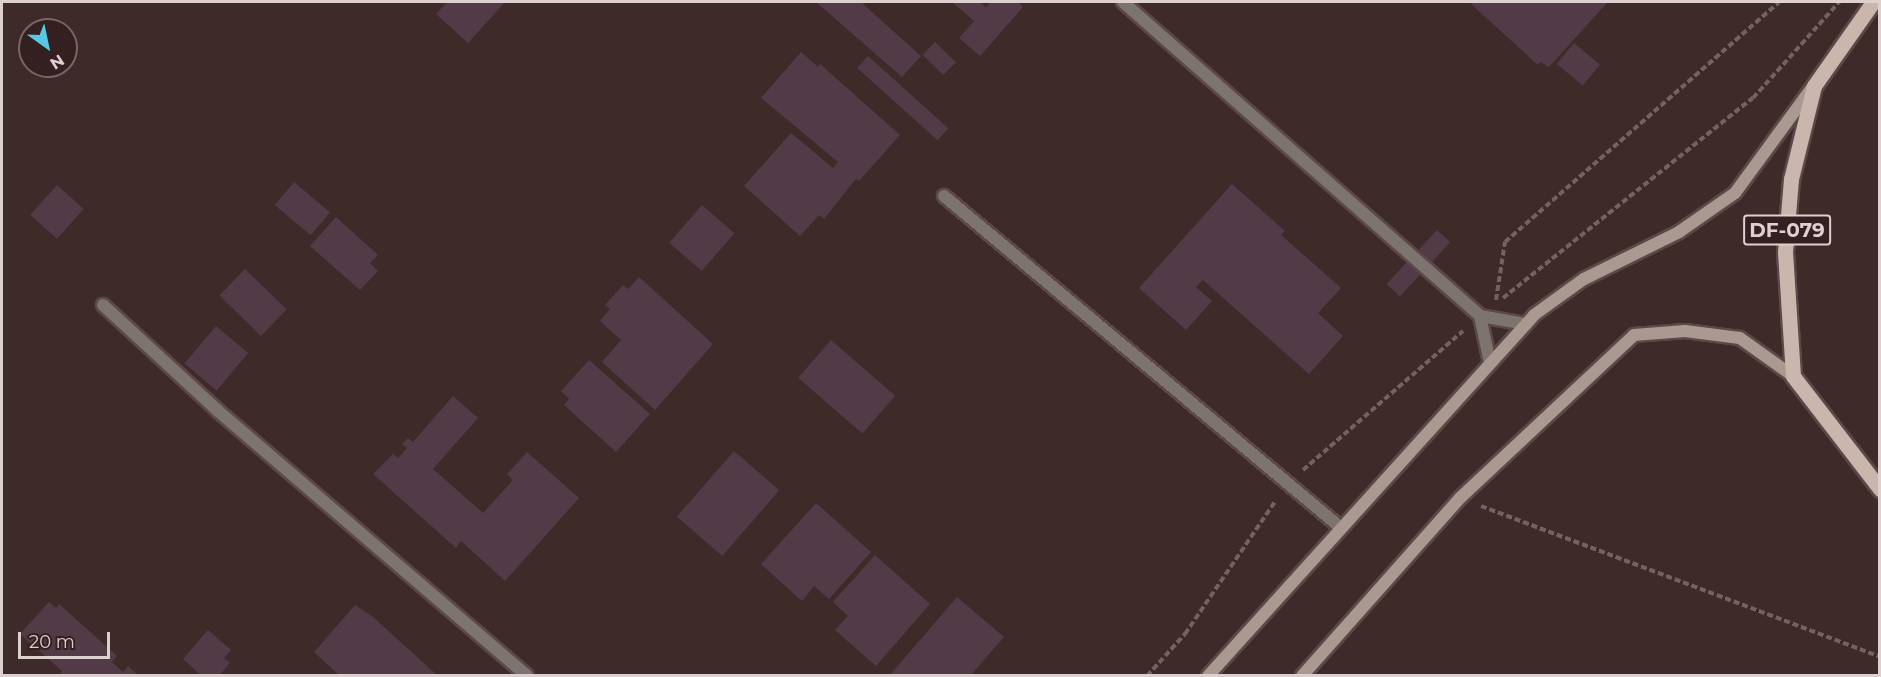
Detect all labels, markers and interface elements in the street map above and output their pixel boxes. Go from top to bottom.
north arrow [18,18,78,78]
text: N [46,50,68,73]
road number: DF-079 [1742,213,1832,247]
scale bar [21,620,112,658]
text: 20 m [29,631,75,653]

